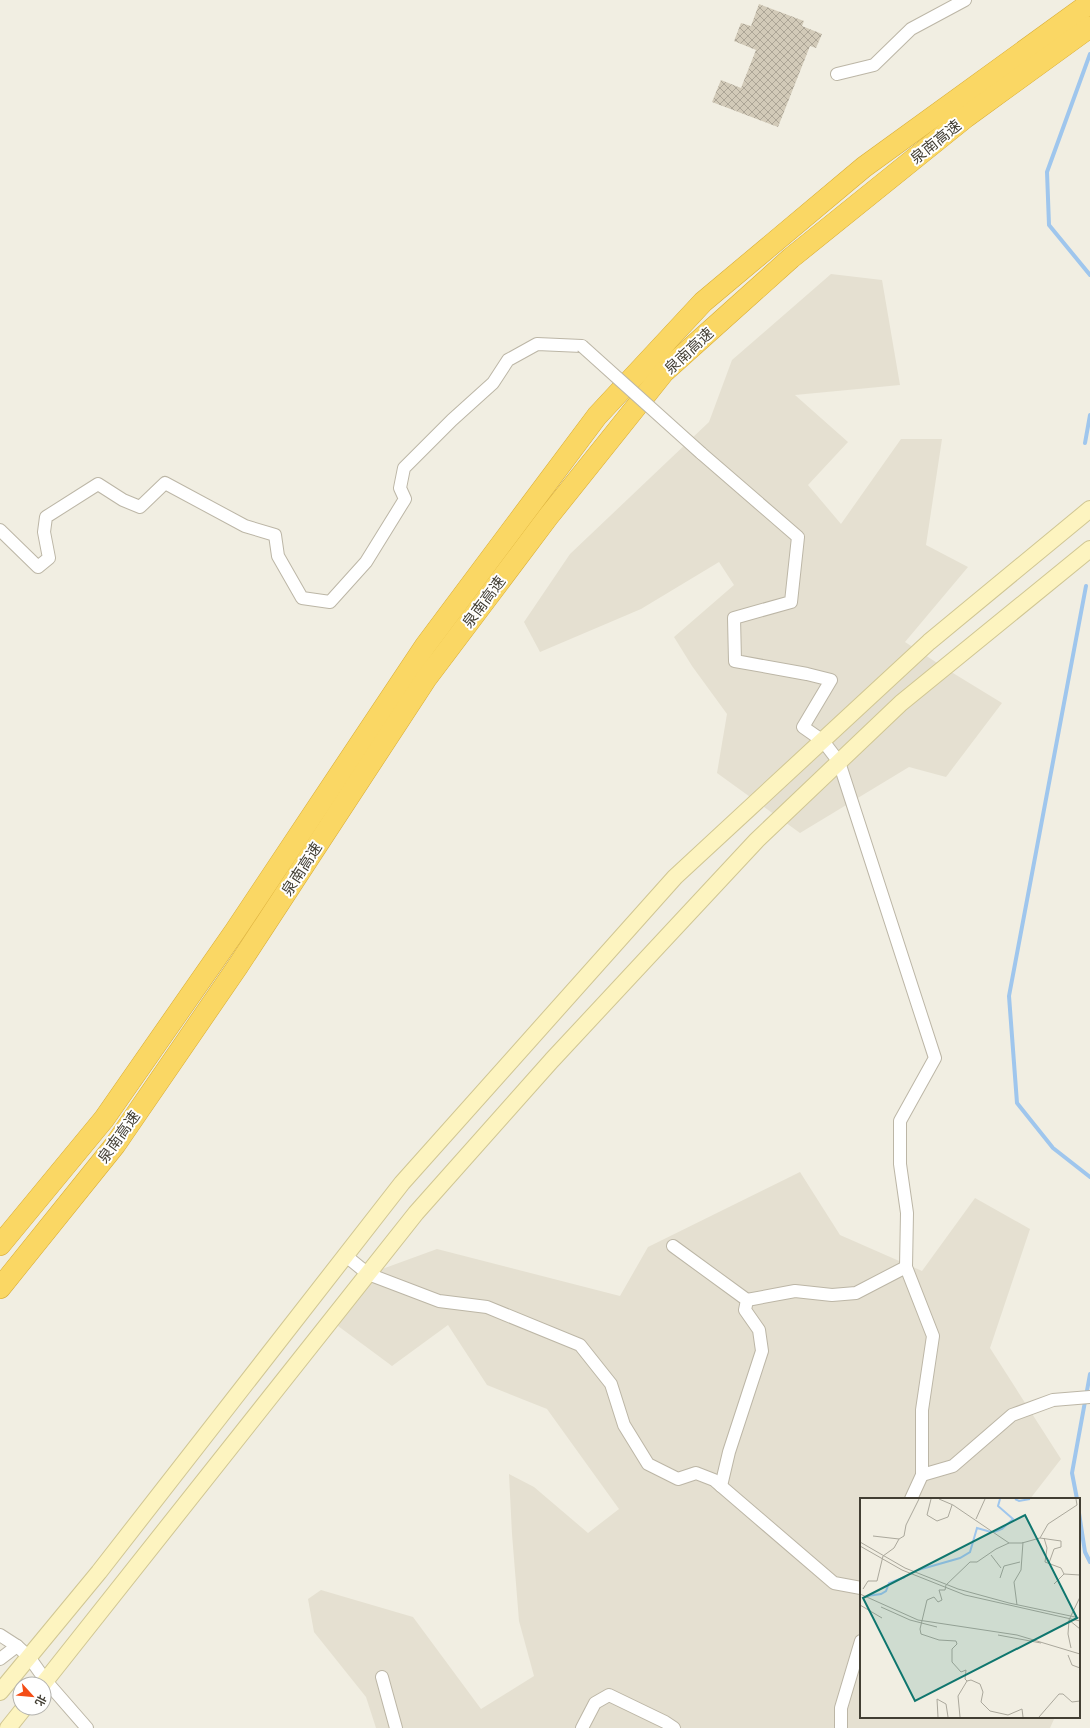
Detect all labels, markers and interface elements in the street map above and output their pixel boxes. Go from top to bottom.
street label: 泉南高速 [907,116,965,168]
street label: 泉南高速 [661,324,717,378]
street label: 泉南高速 [459,573,509,631]
street label: 泉南高速 [278,839,326,899]
street label: 泉南高速 [94,1107,144,1167]
inset map [860,1498,1080,1718]
north arrow [12,1676,52,1716]
text: 北 [32,1692,49,1708]

